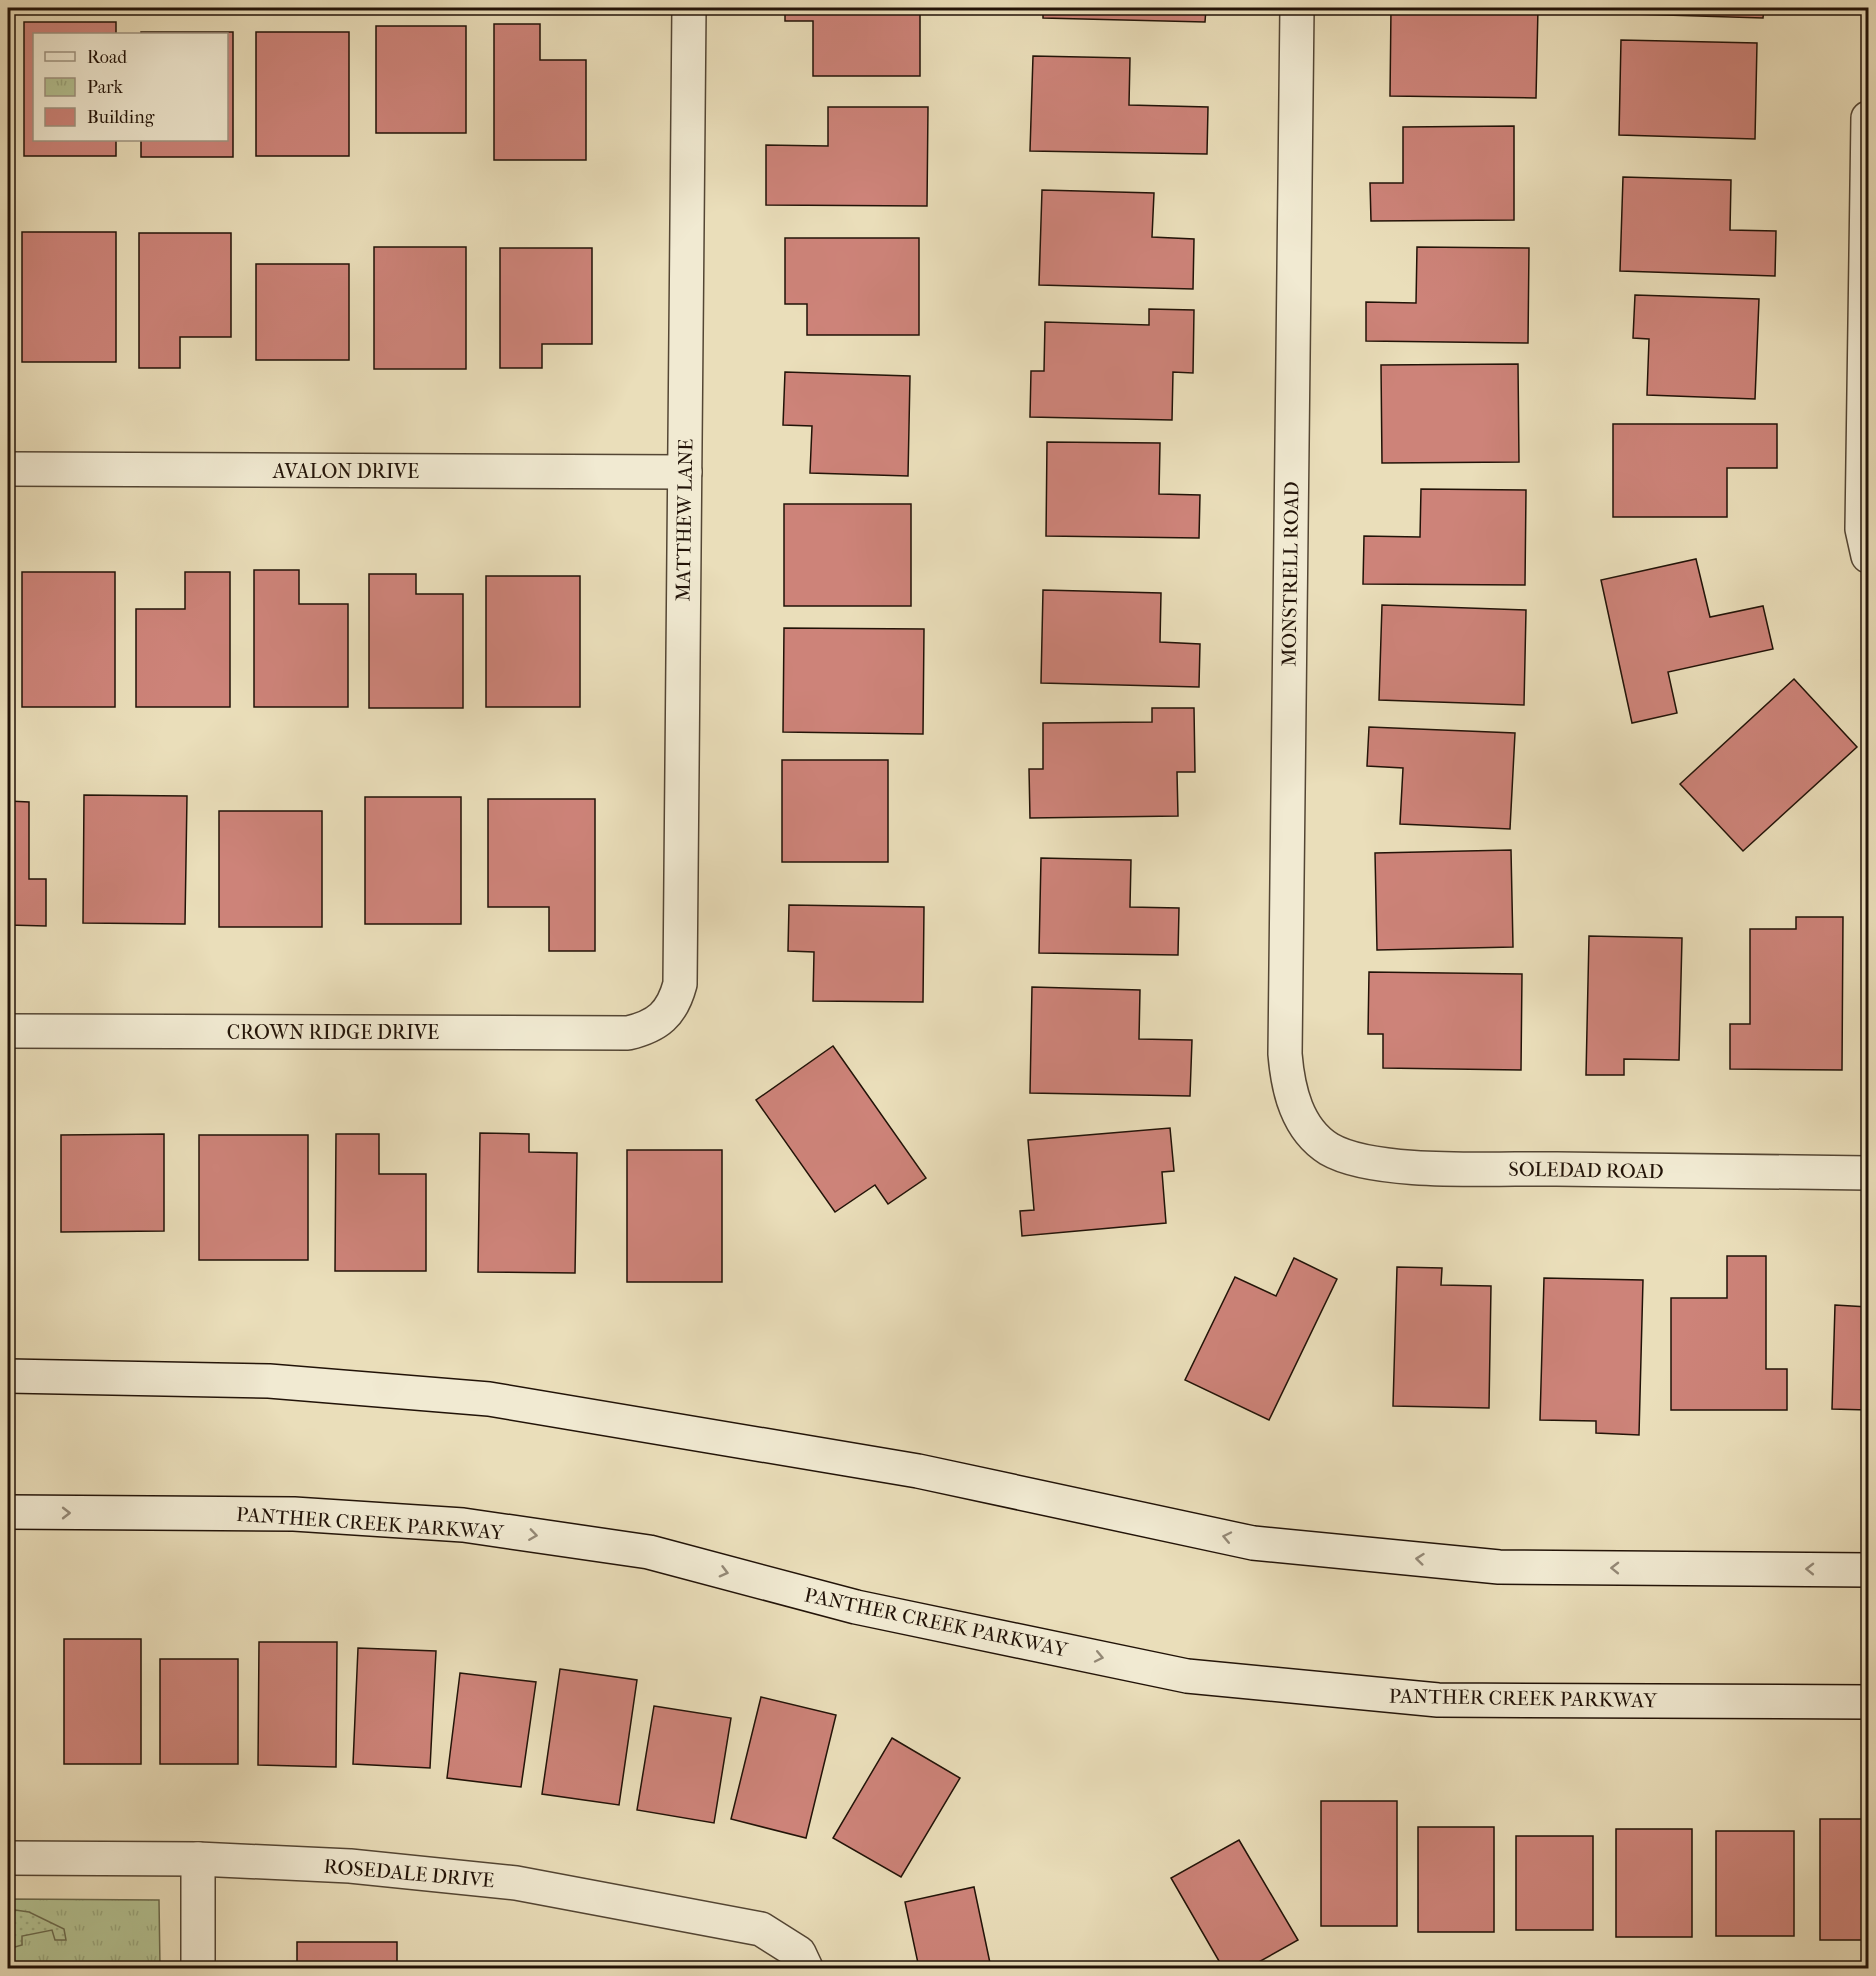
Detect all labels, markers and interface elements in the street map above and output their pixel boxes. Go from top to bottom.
legend [33,33,228,141]
text: Road [87,47,127,68]
text: Park [87,77,124,98]
text: Building [87,107,155,128]
street label: MATTHEW LANE [672,438,697,602]
street label: AVALON DRIVE [272,460,419,483]
street label: MONSTRELL ROAD [1277,481,1304,667]
street label: CROWN RIDGE DRIVE [227,1021,439,1044]
street label: SOLEDAD ROAD [1508,1158,1664,1183]
street label: PANTHER CREEK PARKWAY [235,1503,506,1544]
one-way arrow [61,1507,70,1519]
one-way arrow [528,1529,537,1541]
one-way arrow [1222,1531,1232,1544]
one-way arrow [1416,1553,1425,1566]
one-way arrow [1611,1562,1620,1574]
one-way arrow [1806,1563,1815,1576]
one-way arrow [719,1565,729,1578]
street label: PANTHER CREEK PARKWAY [802,1583,1071,1662]
one-way arrow [1093,1650,1103,1663]
street label: PANTHER CREEK PARKWAY [1389,1685,1659,1712]
street label: ROSEDALE DRIVE [323,1855,495,1892]

